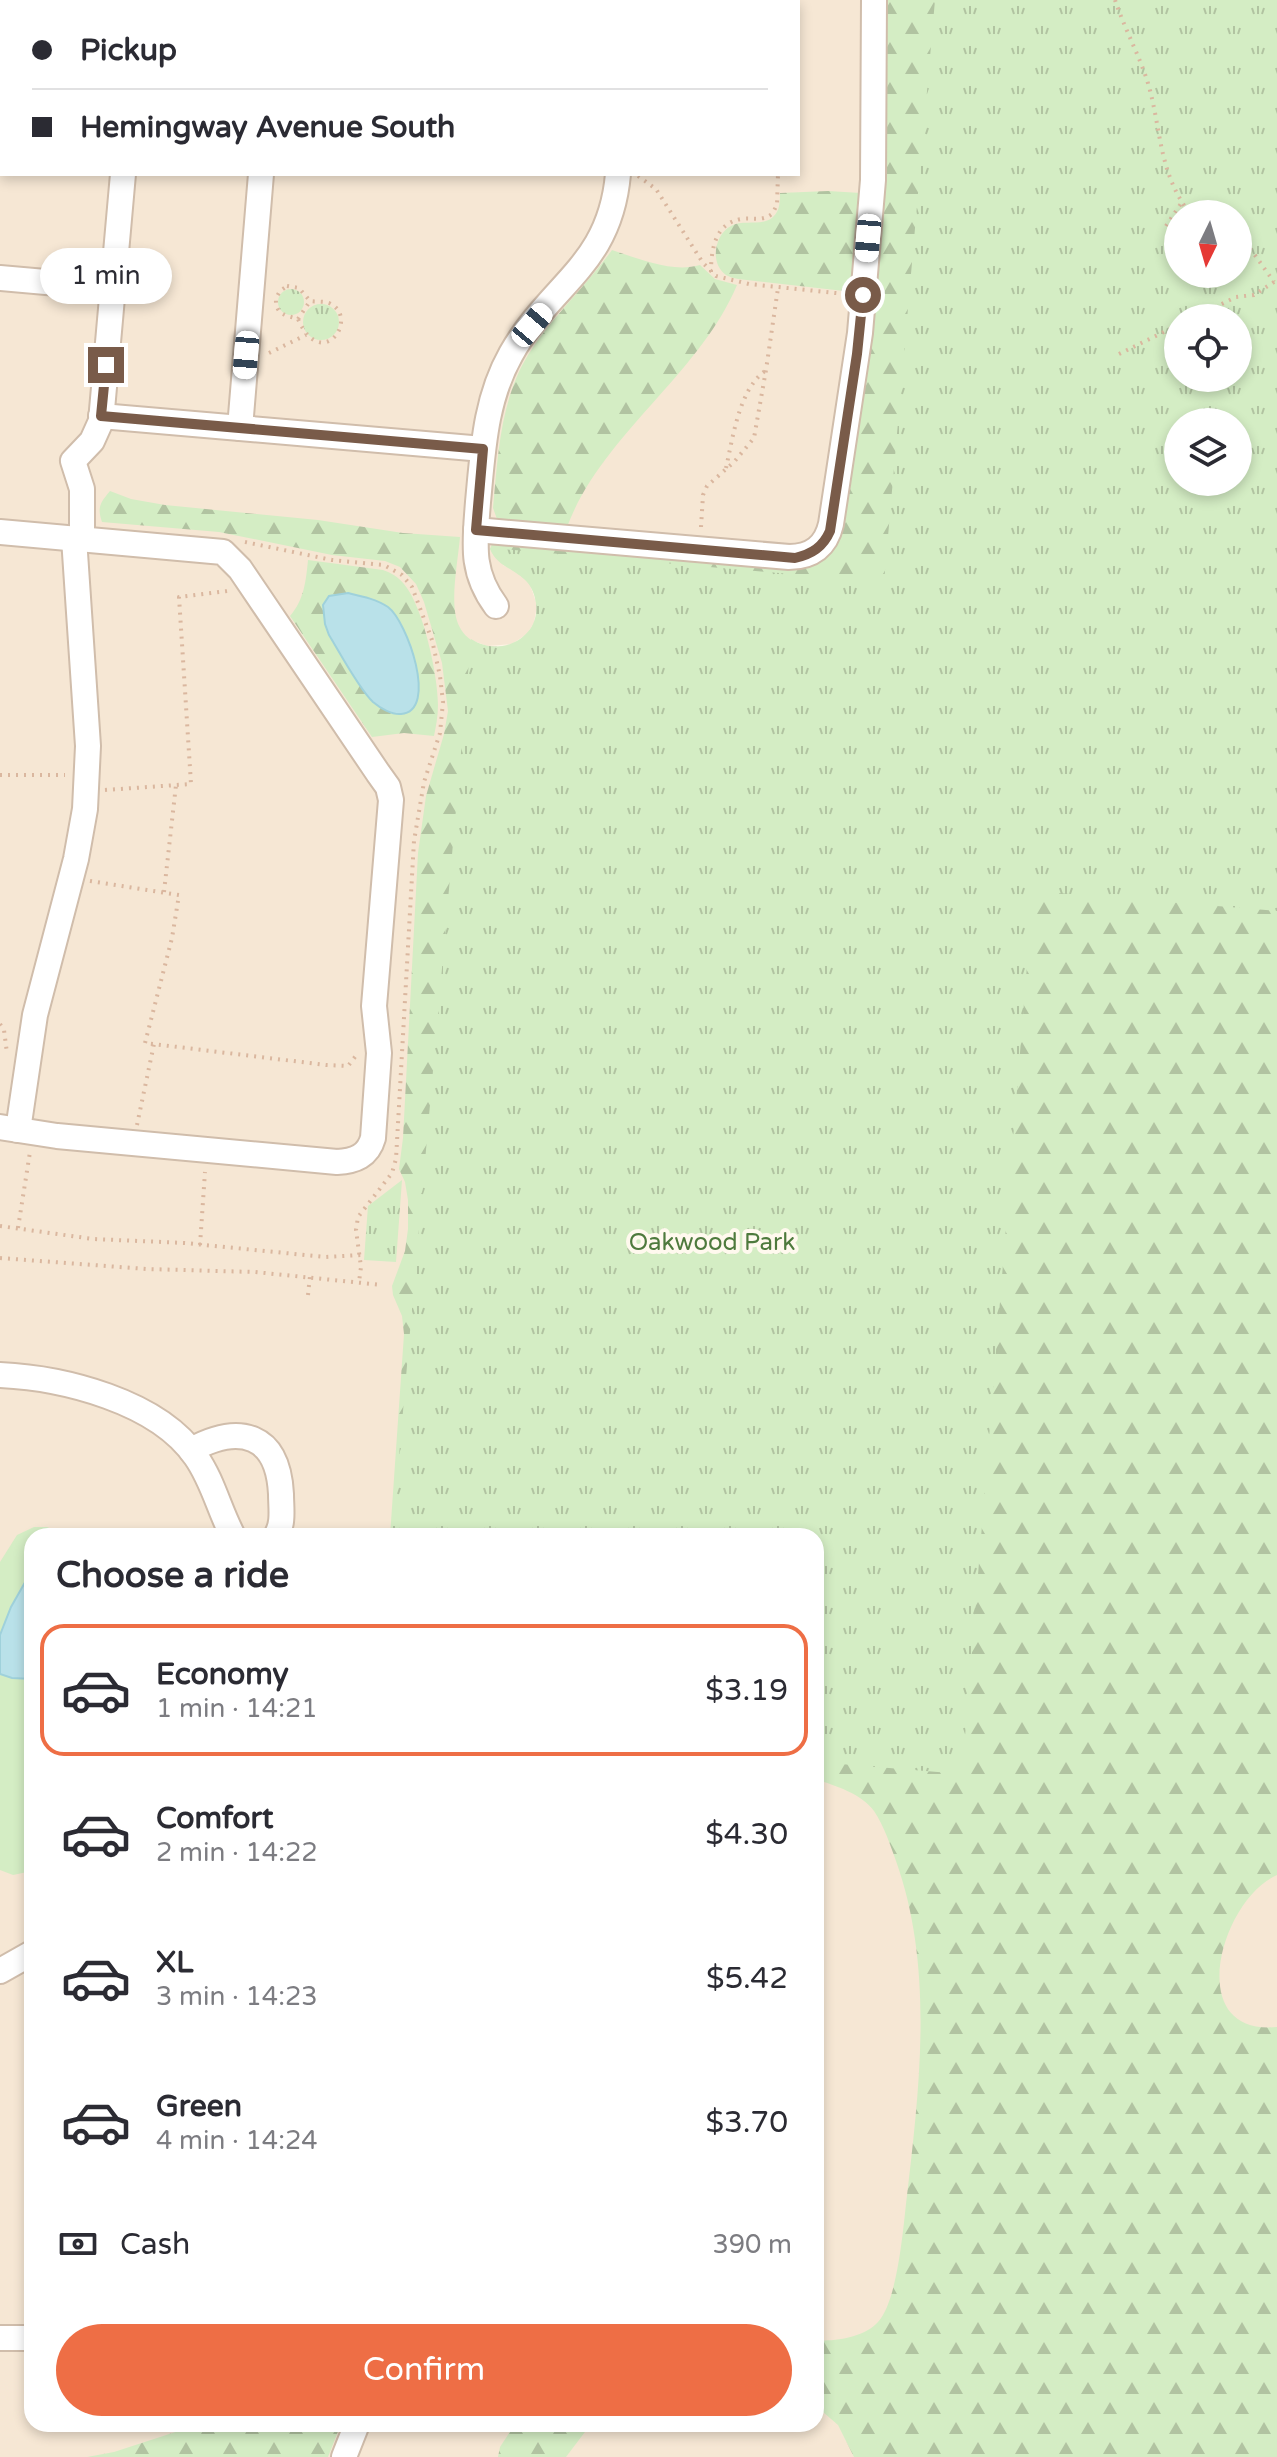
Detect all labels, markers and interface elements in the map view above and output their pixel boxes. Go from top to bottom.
text: Pickup [80,32,177,69]
text: Hemingway Avenue South [80,109,455,146]
north arrow [1164,200,1252,288]
map controls [1164,200,1252,496]
car [854,213,882,263]
callout: 1 min [40,249,172,305]
text: 1 min [71,260,141,291]
route start [845,277,881,313]
car [507,299,557,351]
button: locate [1164,304,1252,392]
car [232,330,260,380]
route end [88,347,124,383]
button: layers [1164,408,1252,496]
park label: Oakwood Park [629,1228,795,1257]
text: Choose a ride [56,1554,289,1597]
icon: car [60,1654,132,1726]
text: Economy [156,1656,289,1693]
text: $3.19 [705,1672,788,1709]
text: 1 min · 14:21 [156,1693,318,1724]
icon: car [60,1798,132,1870]
text: Comfort [156,1800,274,1837]
text: $4.30 [705,1816,788,1853]
text: 2 min · 14:22 [156,1837,318,1868]
icon: car [60,1942,132,2014]
text: XL [156,1944,193,1981]
text: $5.42 [706,1960,788,1997]
text: 3 min · 14:23 [156,1981,318,2012]
icon: car [60,2086,132,2158]
text: Green [156,2088,242,2125]
text: $3.70 [706,2104,788,2141]
text: 4 min · 14:24 [156,2125,318,2156]
icon: cash [56,2222,100,2266]
text: Cash [120,2226,190,2263]
text: 390 m [712,2229,792,2260]
button: Confirm [56,2324,792,2416]

